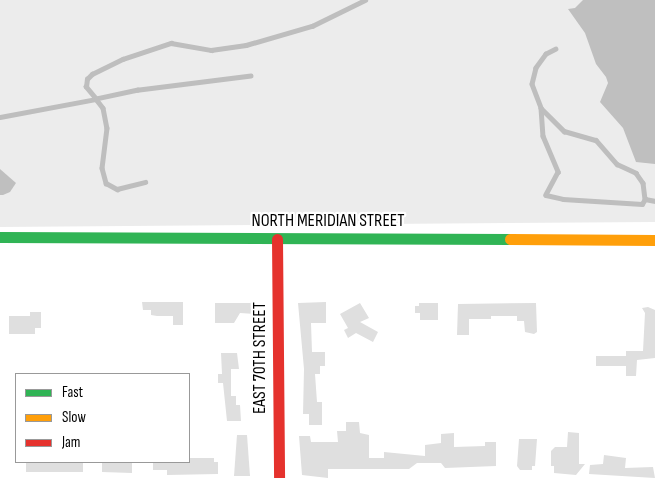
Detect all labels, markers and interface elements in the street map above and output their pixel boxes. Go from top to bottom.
street label: NORTH MERIDIAN STREET [251,210,405,232]
street label: EAST 70TH STREET [249,302,271,414]
legend [15,373,190,463]
text: Fast [62,383,83,402]
text: Slow [62,408,86,427]
text: Jam [62,433,80,452]

